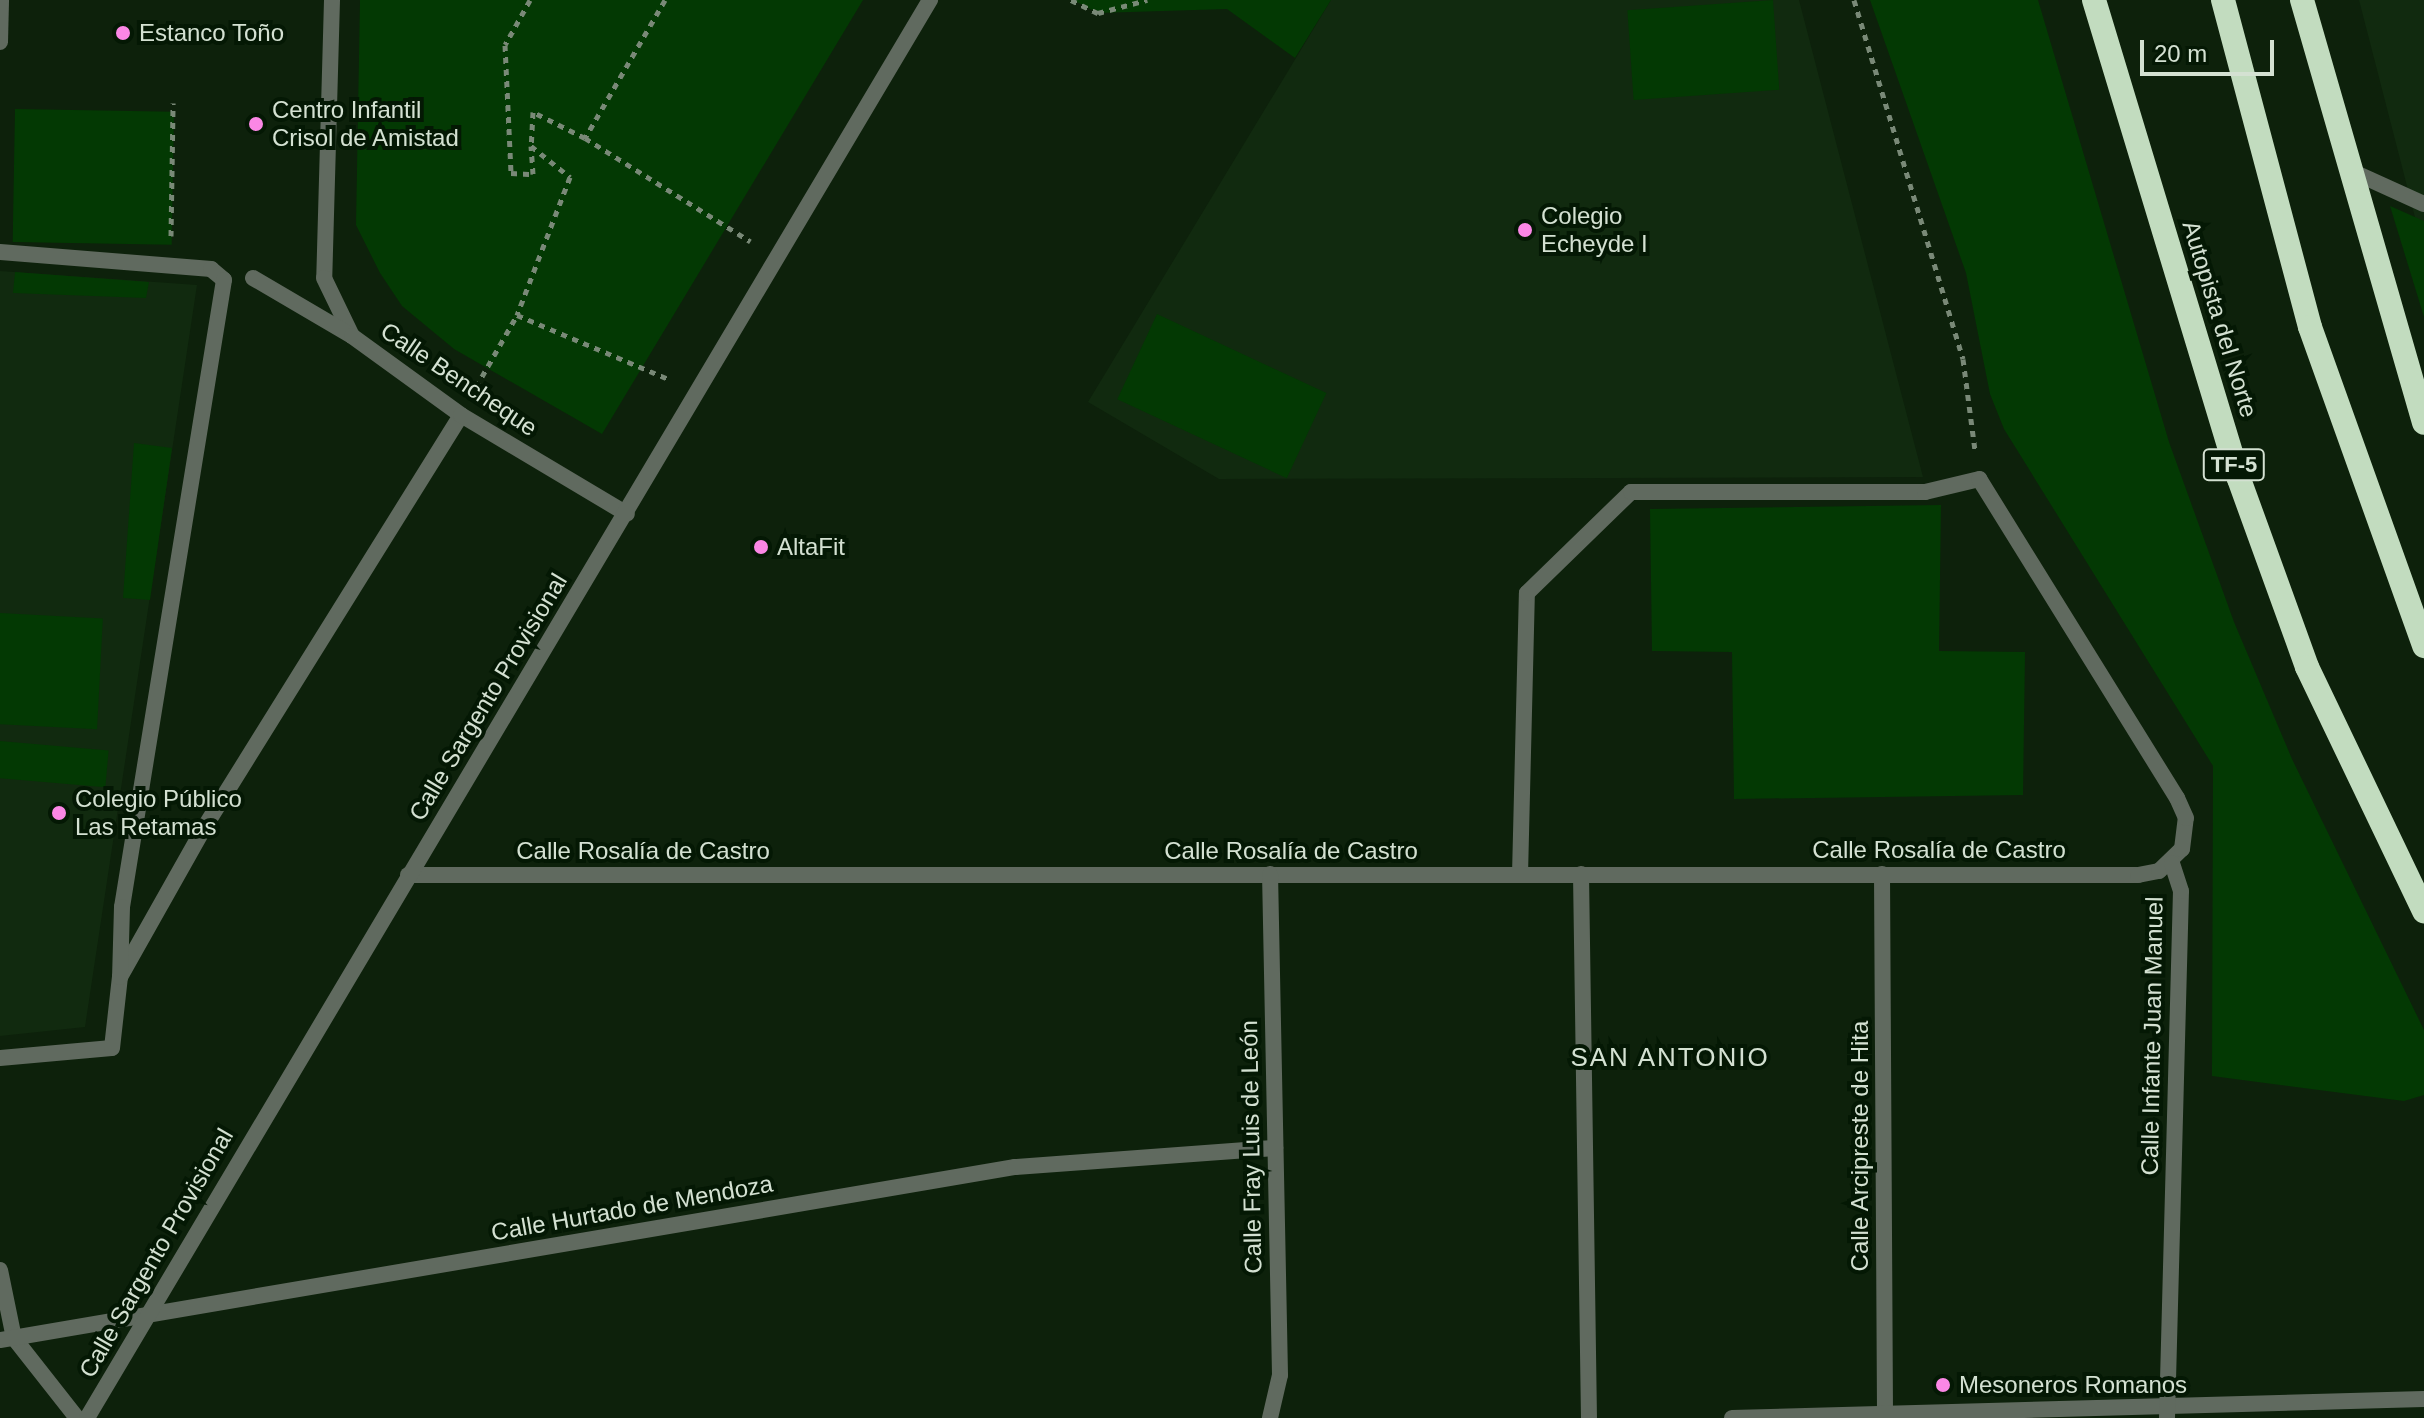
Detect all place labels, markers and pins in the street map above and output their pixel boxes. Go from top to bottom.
place label: Estanco Toño [139,19,284,47]
marker: Estanco Toño [114,24,132,42]
place label: Centro Infantil Crisol de Amistad [272,96,460,152]
marker: Centro Infantil Crisol de Amistad [247,115,265,133]
place label: Colegio Echeyde I [1541,202,1648,258]
marker: Colegio Echeyde I [1516,221,1534,239]
place label: AltaFit [777,533,845,561]
marker: AltaFit [752,538,770,556]
place label: Colegio Público Las Retamas [75,785,242,841]
marker: Colegio Público Las Retamas [50,804,68,822]
place label: Mesoneros Romanos [1959,1371,2187,1399]
marker: Mesoneros Romanos [1934,1376,1952,1394]

